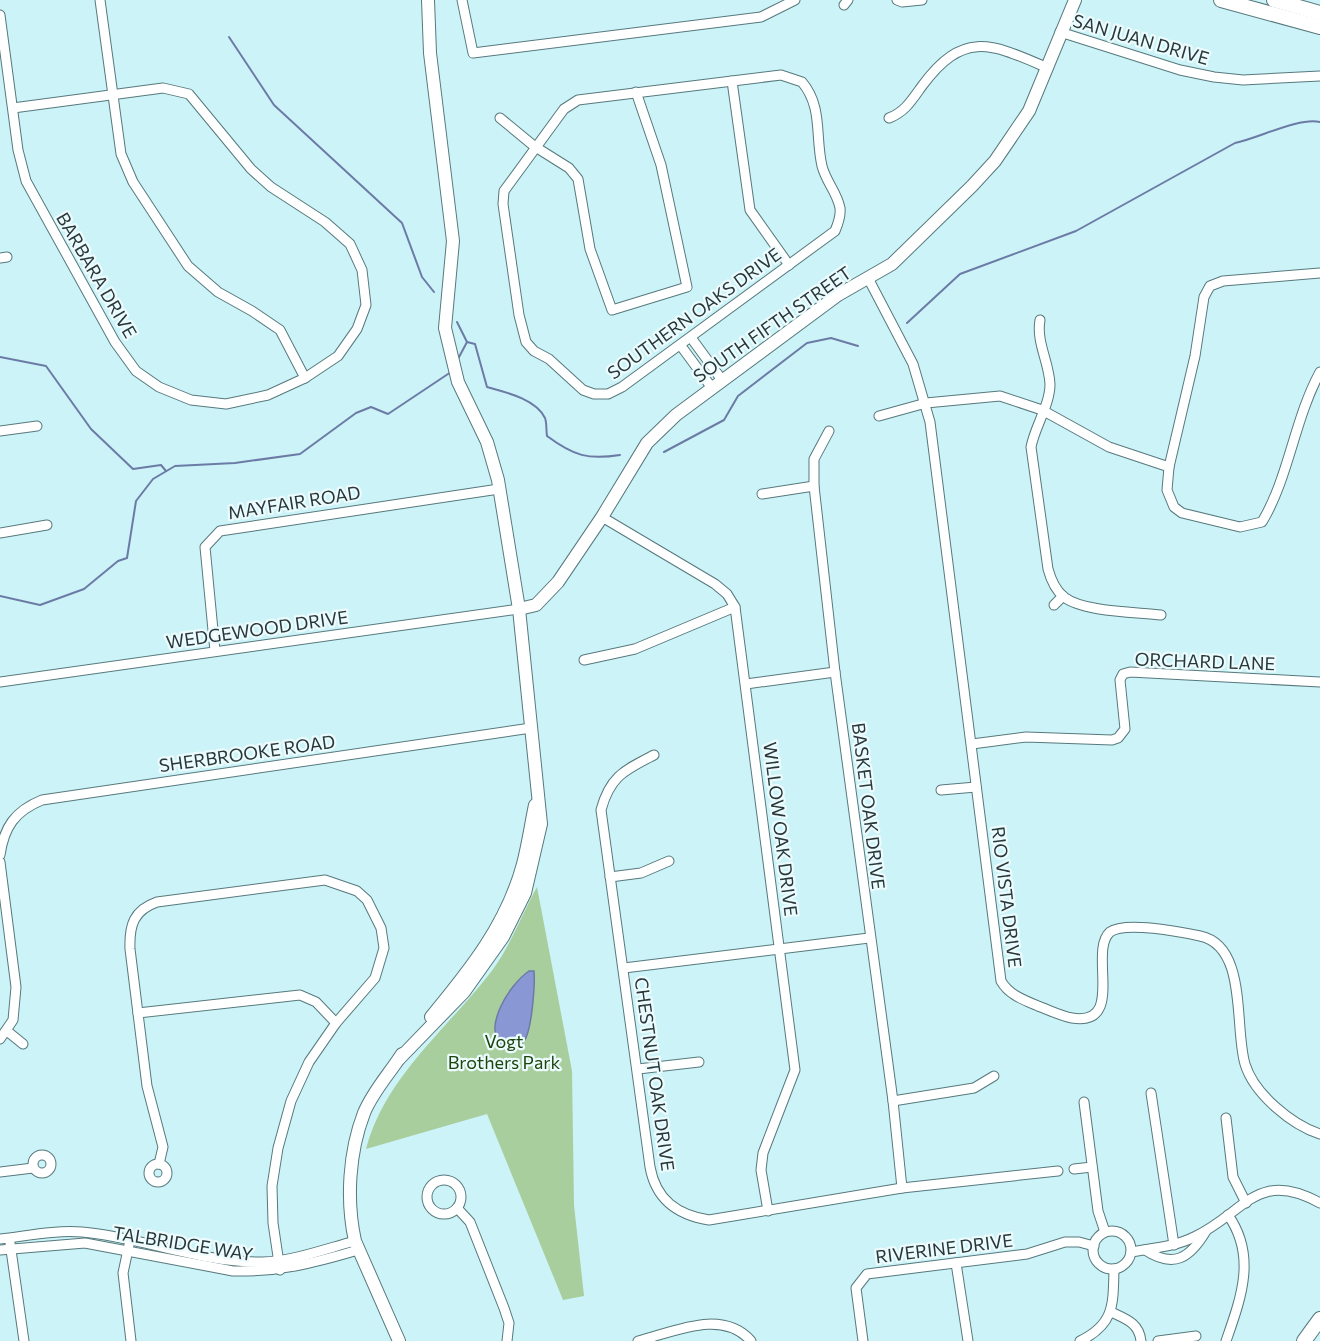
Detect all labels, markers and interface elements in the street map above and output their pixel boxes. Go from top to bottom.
street label: SAN JUAN DRIVE [1070,9,1212,69]
street label: BARBARA DRIVE [52,208,142,342]
street label: SOUTHERN OAKS DRIVE [603,243,785,383]
street label: SOUTH FIFTH STREET [689,261,855,387]
street label: MAYFAIR ROAD [226,481,362,523]
street label: WEDGEWOOD DRIVE [165,605,349,653]
street label: ORCHARD LANE [1134,648,1276,674]
street label: BASKET OAK DRIVE [848,721,890,891]
street label: SHERBROOKE ROAD [158,730,336,776]
street label: WILLOW OAK DRIVE [759,741,803,917]
street label: RIO VISTA DRIVE [987,825,1027,969]
street label: CHESTNUT OAK DRIVE [630,976,680,1172]
park label: Vogt Brothers Park [448,1030,560,1073]
street label: TALBRIDGE WAY [111,1221,255,1265]
street label: RIVERINE DRIVE [874,1229,1014,1267]

